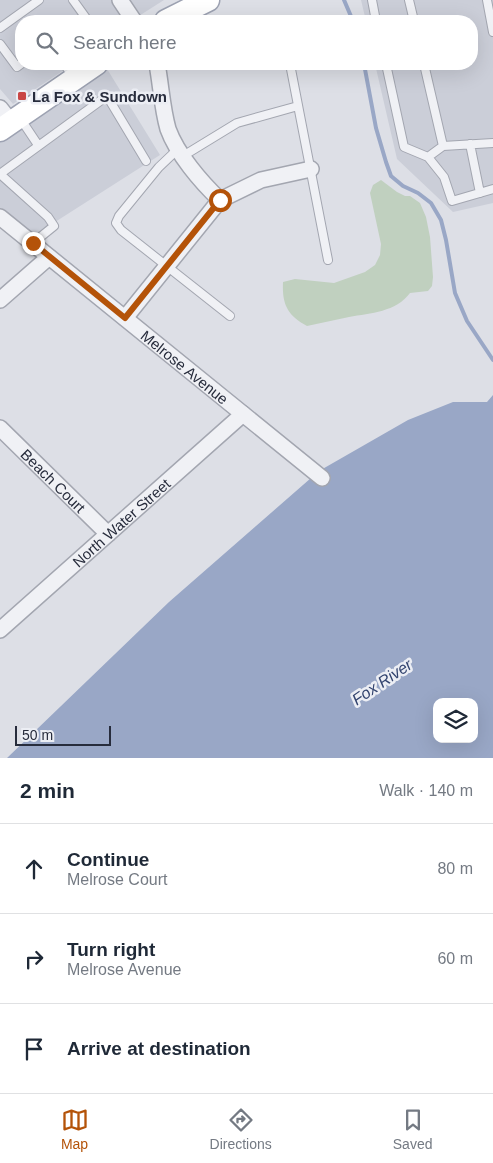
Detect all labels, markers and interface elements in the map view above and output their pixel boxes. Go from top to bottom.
search box [15,15,478,70]
icon: search [33,29,61,57]
text: Search here [73,32,177,53]
place label: La Fox & Sundown [32,88,167,105]
marker: La Fox & Sundown [16,90,28,102]
route start [209,189,232,212]
route end [22,232,45,255]
street label: Melrose Avenue [138,326,232,407]
street label: Beach Court [18,445,90,516]
street label: North Water Street [69,474,174,570]
water label: Fox River [349,655,416,708]
map controls [433,698,478,743]
button: layers [433,698,478,743]
scale bar [15,723,111,746]
text: 50 m [22,727,53,743]
text: 2 min [20,779,75,802]
text: Walk · 140 m [379,782,473,799]
text: Continue [67,849,149,870]
icon: ahead [20,855,48,883]
text: 80 m [437,860,473,877]
text: Melrose Court [67,871,167,888]
text: Turn right [67,939,155,960]
icon: right [20,945,48,973]
text: 60 m [437,950,473,967]
text: Melrose Avenue [67,961,181,978]
icon: arrive [20,1035,48,1063]
text: Arrive at destination [67,1038,251,1059]
tab: Map [61,1106,89,1152]
tab: Directions [210,1106,272,1152]
tab: Saved [393,1106,432,1152]

